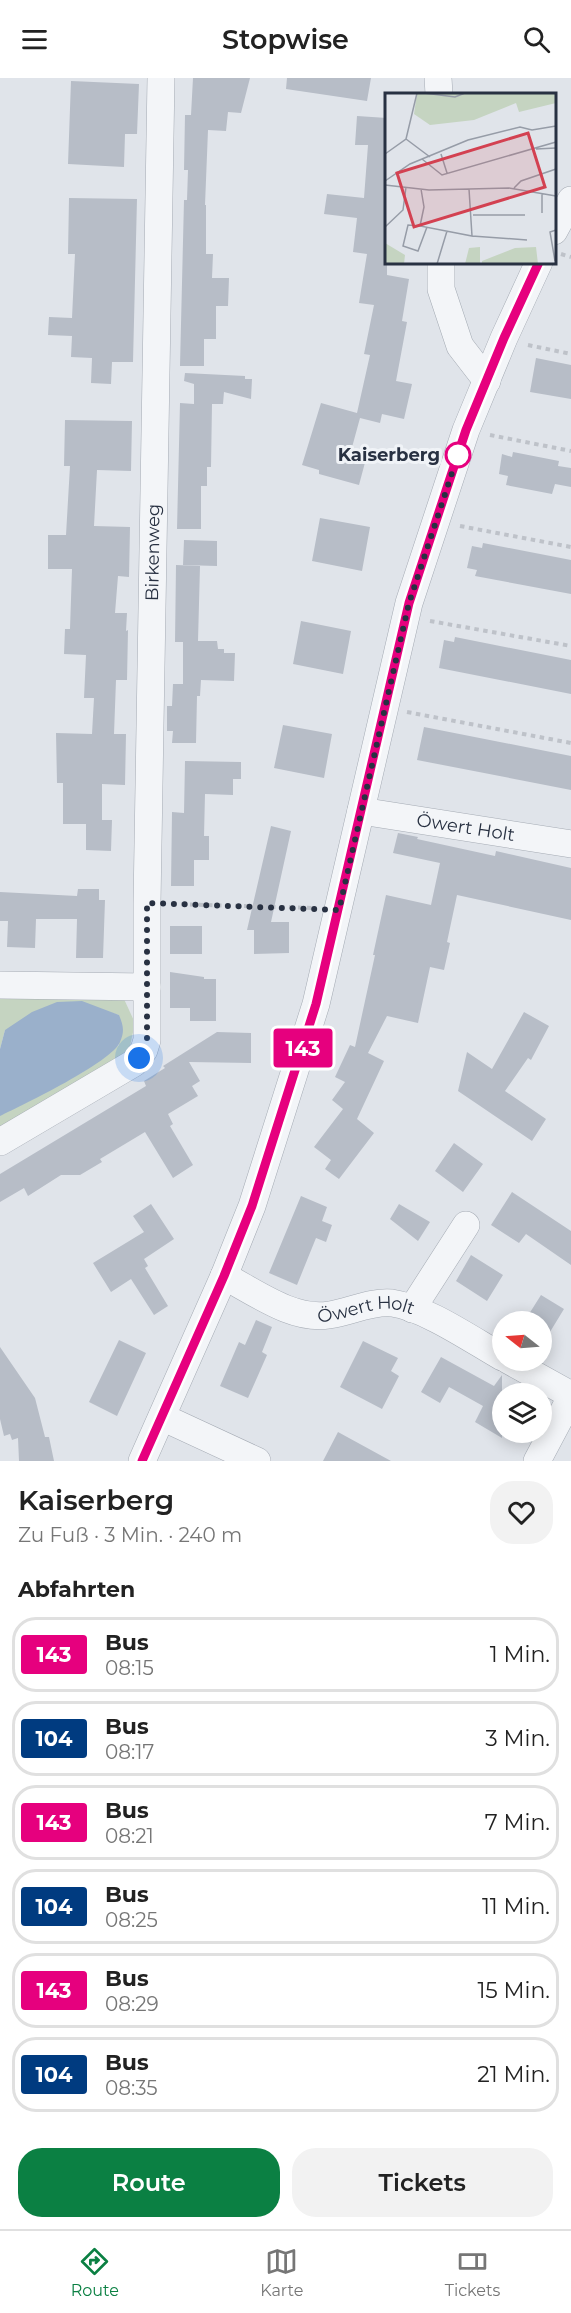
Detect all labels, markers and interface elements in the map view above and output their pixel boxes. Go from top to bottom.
icon: menu [18,23,51,56]
text: Stopwise [222,23,349,56]
icon: search [520,23,553,56]
inset map [385,93,556,264]
marker: Kaiserberg [445,442,471,468]
place label: Kaiserberg [338,444,440,466]
street label: Birkenweg [141,503,165,601]
street label: Öwert Holt [415,809,516,846]
line badge: 143 [268,1028,338,1068]
text: 143 [286,1036,321,1061]
your location [124,1043,154,1073]
street label: Öwert Holt [316,1292,418,1327]
north arrow [492,1311,552,1371]
map controls [492,1311,552,1443]
button: layers [492,1383,552,1443]
button: heart [490,1481,553,1544]
text: Kaiserberg [18,1483,174,1517]
text: Zu Fuß · 3 Min. · 240 m [18,1523,242,1547]
text: Abfahrten [18,1576,135,1603]
text: Bus [105,1629,149,1656]
text: 1 Min. [490,1641,550,1668]
text: 143 [37,1642,72,1667]
text: 08:15 [105,1656,154,1680]
text: Bus [105,1713,149,1740]
text: 3 Min. [485,1725,550,1752]
text: 104 [36,1726,72,1751]
text: 08:17 [105,1740,154,1764]
text: Bus [105,1797,149,1824]
text: 7 Min. [485,1809,550,1836]
text: 143 [37,1810,72,1835]
text: 08:21 [105,1824,154,1848]
text: Bus [105,1881,149,1908]
text: 11 Min. [482,1893,550,1920]
text: 104 [36,1894,72,1919]
text: 08:25 [105,1908,158,1932]
text: Bus [105,1965,149,1992]
text: 15 Min. [477,1977,550,2004]
text: 143 [37,1978,72,2003]
text: 08:29 [105,1992,159,2016]
text: Bus [105,2049,149,2076]
text: 21 Min. [477,2061,550,2088]
text: 104 [36,2062,72,2087]
text: 08:35 [105,2076,158,2100]
button: Route [18,2148,280,2217]
button: Tickets [292,2148,553,2217]
tab: Route [71,2245,119,2300]
tab: Karte [260,2245,303,2300]
tab: Tickets [445,2245,500,2300]

